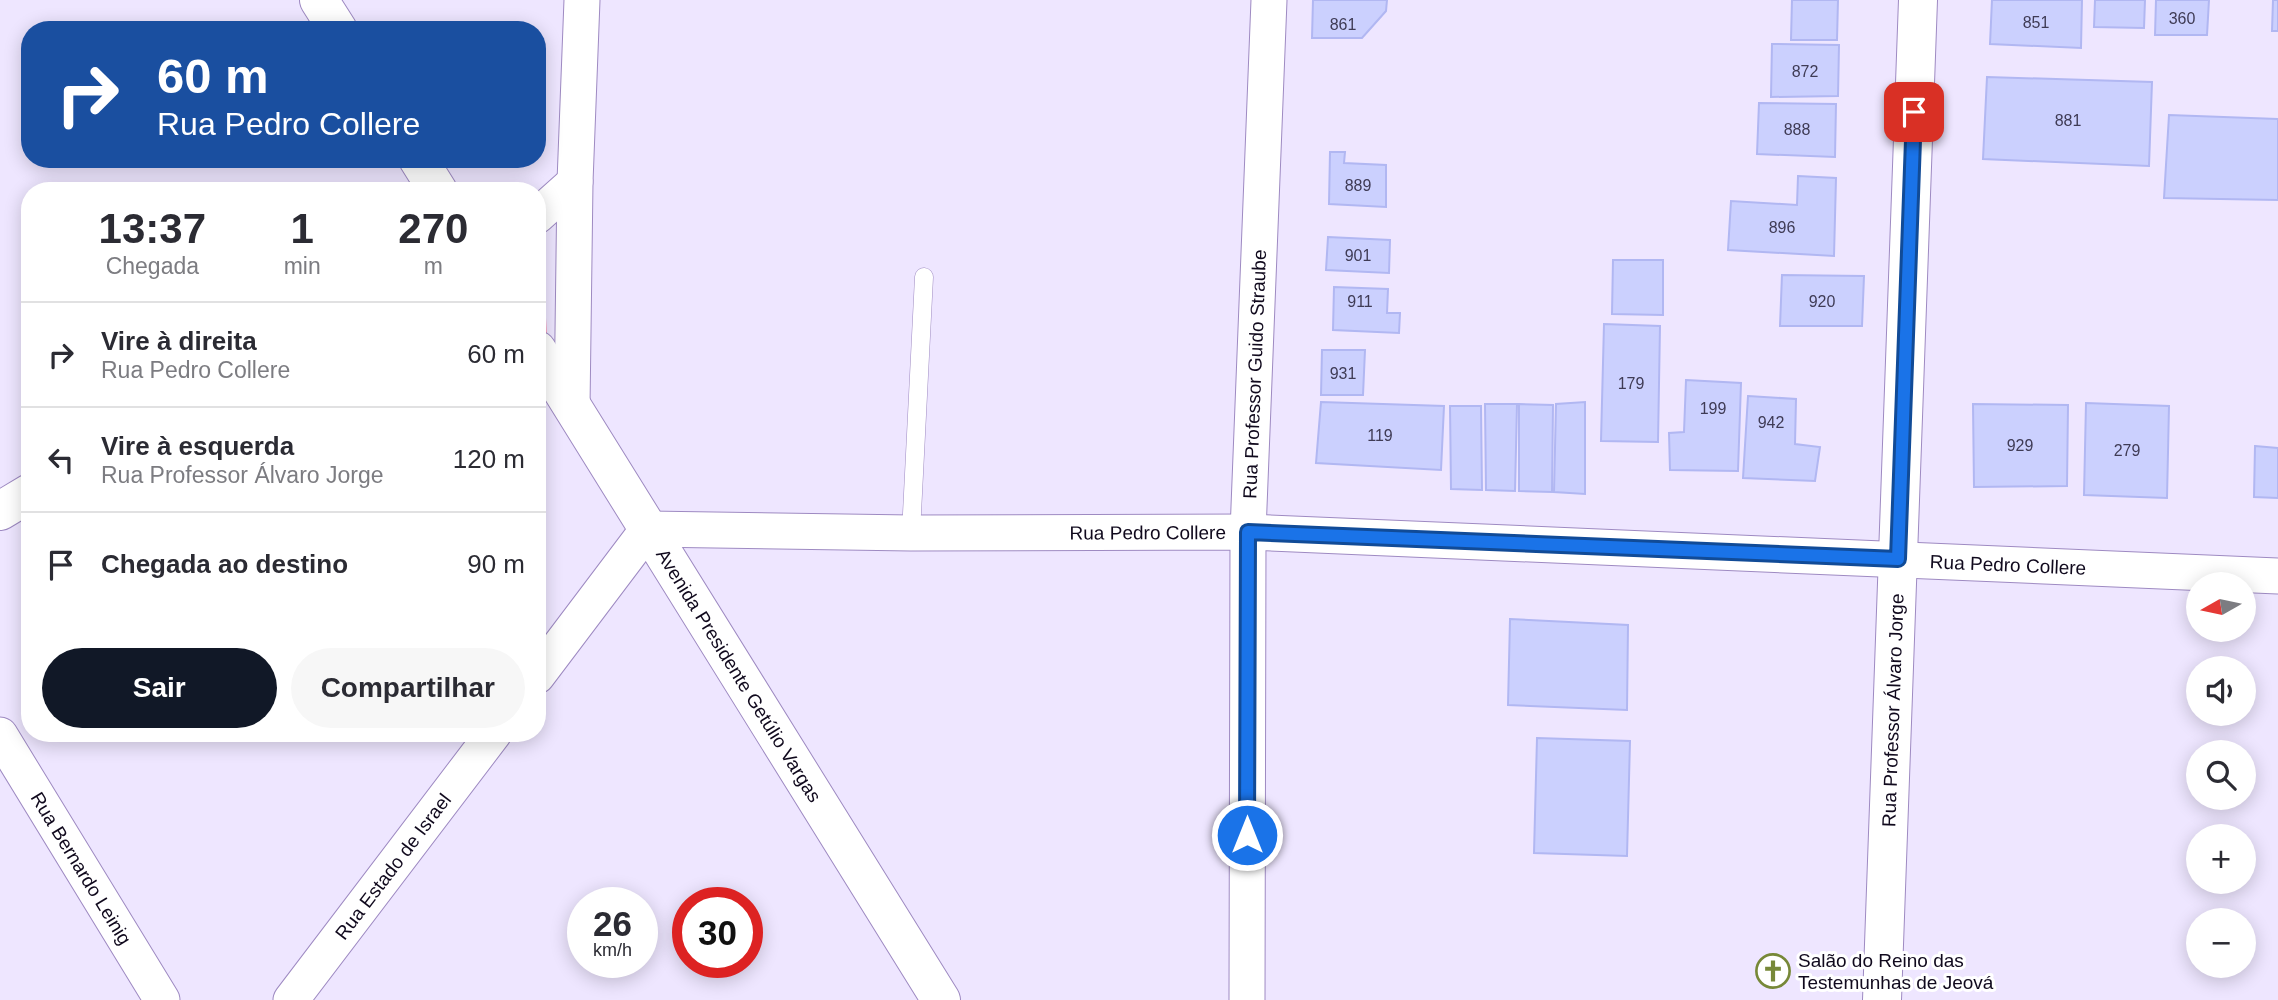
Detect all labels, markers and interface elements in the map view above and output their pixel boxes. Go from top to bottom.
house number: 360 [2169,10,2195,27]
house number: 851 [2023,14,2049,31]
house number: 861 [1330,16,1356,33]
icon: right [42,49,133,140]
text: 60 m [157,49,269,103]
house number: 872 [1792,63,1818,80]
pin [1884,82,1944,142]
icon: arrive [1895,93,1933,131]
text: Rua Pedro Collere [157,106,420,142]
house number: 881 [2055,112,2081,129]
house number: 888 [1784,121,1810,138]
house number: 889 [1345,177,1371,194]
text: 13:37 [99,205,206,252]
text: 1 [290,205,314,252]
text: 270 [398,205,468,252]
house number: 896 [1769,219,1795,236]
house number: 901 [1345,247,1371,264]
street label: Rua Professor Guido Straube [1239,249,1270,499]
text: Chegada [106,253,199,279]
text: min [284,253,321,279]
text: m [424,253,443,279]
house number: 911 [1347,293,1373,310]
house number: 920 [1809,293,1835,310]
text: Vire à direita [101,326,257,356]
icon: right [42,336,80,374]
text: 60 m [467,339,525,369]
text: Rua Pedro Collere [101,357,290,383]
house number: 931 [1330,365,1356,382]
house number: 179 [1618,375,1644,392]
house number: 199 [1700,400,1726,417]
house number: 942 [1758,414,1784,431]
house number: 119 [1367,427,1393,444]
text: Vire à esquerda [101,431,294,461]
house number: 929 [2007,437,2033,454]
icon: left [42,441,80,479]
house number: 279 [2114,442,2140,459]
text: 120 m [453,444,525,474]
text: Rua Professor Álvaro Jorge [101,462,384,488]
street label: Rua Pedro Collere [1070,522,1226,543]
street label: Avenida Presidente Getúlio Vargas [653,545,826,806]
icon: arrive [42,546,80,584]
text: Chegada ao destino [101,549,348,579]
text: 90 m [467,549,525,579]
street label: Rua Pedro Collere [1929,551,2087,578]
north arrow [2186,572,2256,642]
map controls [2186,572,2256,978]
street label: Rua Professor Álvaro Jorge [1878,593,1907,827]
button: Sair [42,648,277,728]
button: Compartilhar [291,648,525,728]
button: sound [2186,656,2256,726]
button: search [2186,740,2256,810]
street label: Rua Bernardo Leinig [27,788,136,948]
street label: Rua Estado de Israel [331,789,455,943]
position arrow [1210,798,1284,872]
button: + [2186,824,2256,894]
speed limit sign: 30 [672,887,763,978]
text: 26 [593,904,632,943]
button: − [2186,908,2256,978]
text: km/h [593,940,632,960]
place label: Salão do Reino das Testemunhas de Jeová [1798,950,1994,993]
church icon: Salão do Reino das Testemunhas de Jeová [1754,952,1792,990]

